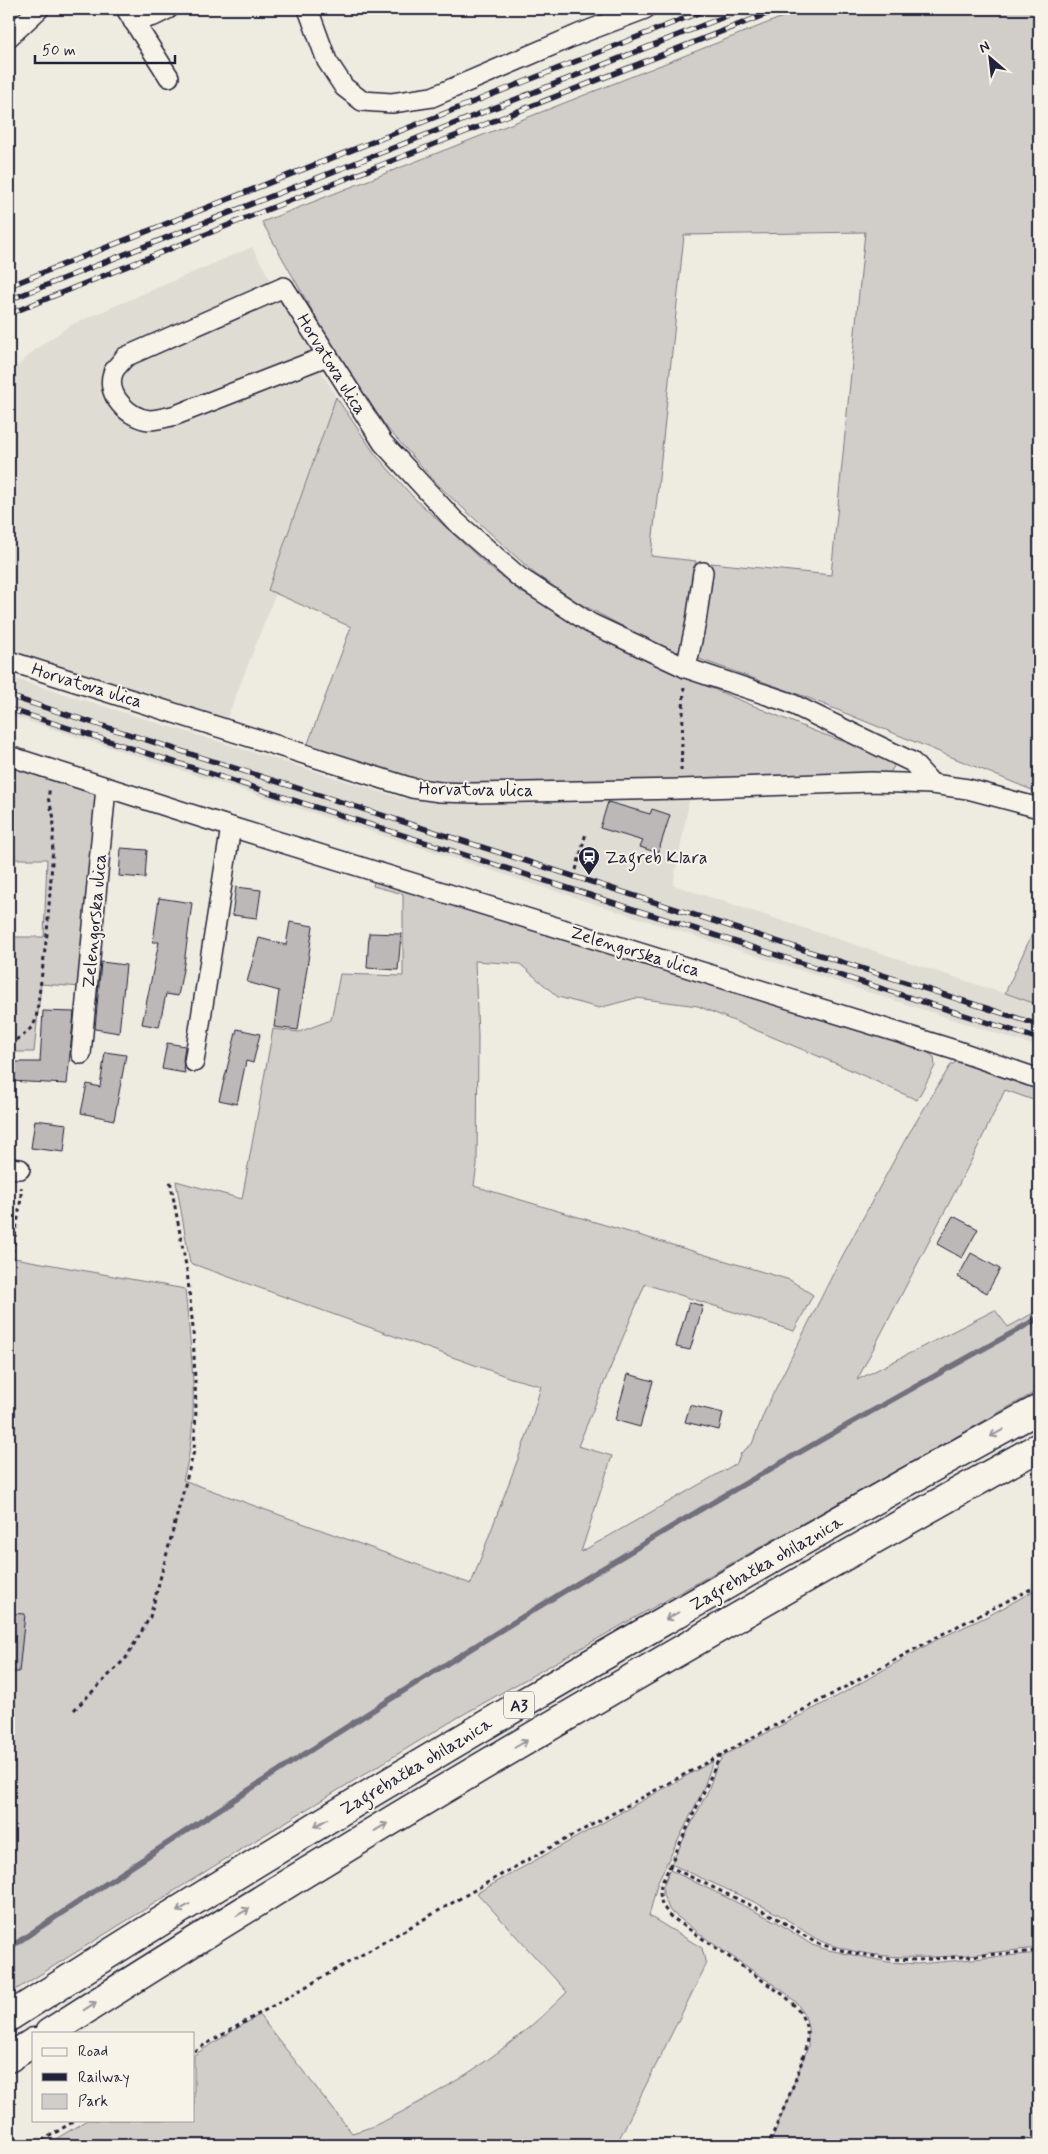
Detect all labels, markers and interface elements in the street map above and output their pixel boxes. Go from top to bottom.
scale bar [35,32,175,64]
north arrow [966,32,1016,82]
text: N [976,37,993,58]
text: 50 m [42,41,76,61]
street label: Horvatova ulica [291,310,372,419]
street label: Horvatova ulica [28,658,145,714]
street label: Horvatova ulica [418,777,533,803]
station icon: Zagreb Klara [577,845,601,876]
place label: Zagreb Klara [605,846,708,872]
street label: Zelengorska ulica [77,853,113,989]
street label: Zelengorska ulica [567,921,703,983]
one-way arrow [989,1428,1004,1438]
street label: Zagrebačka obilaznica [686,1510,849,1619]
one-way arrow [665,1611,680,1621]
road number: A3 [504,1692,534,1718]
street label: Zagrebačka obilaznica [336,1712,498,1823]
one-way arrow [514,1738,528,1748]
one-way arrow [315,1819,329,1829]
one-way arrow [374,1822,388,1832]
one-way arrow [176,1903,190,1913]
one-way arrow [235,1906,249,1916]
one-way arrow [82,2001,96,2011]
legend [32,2032,195,2122]
text: Road [78,2042,108,2062]
text: Railway [78,2068,130,2088]
text: Park [78,2092,108,2112]

